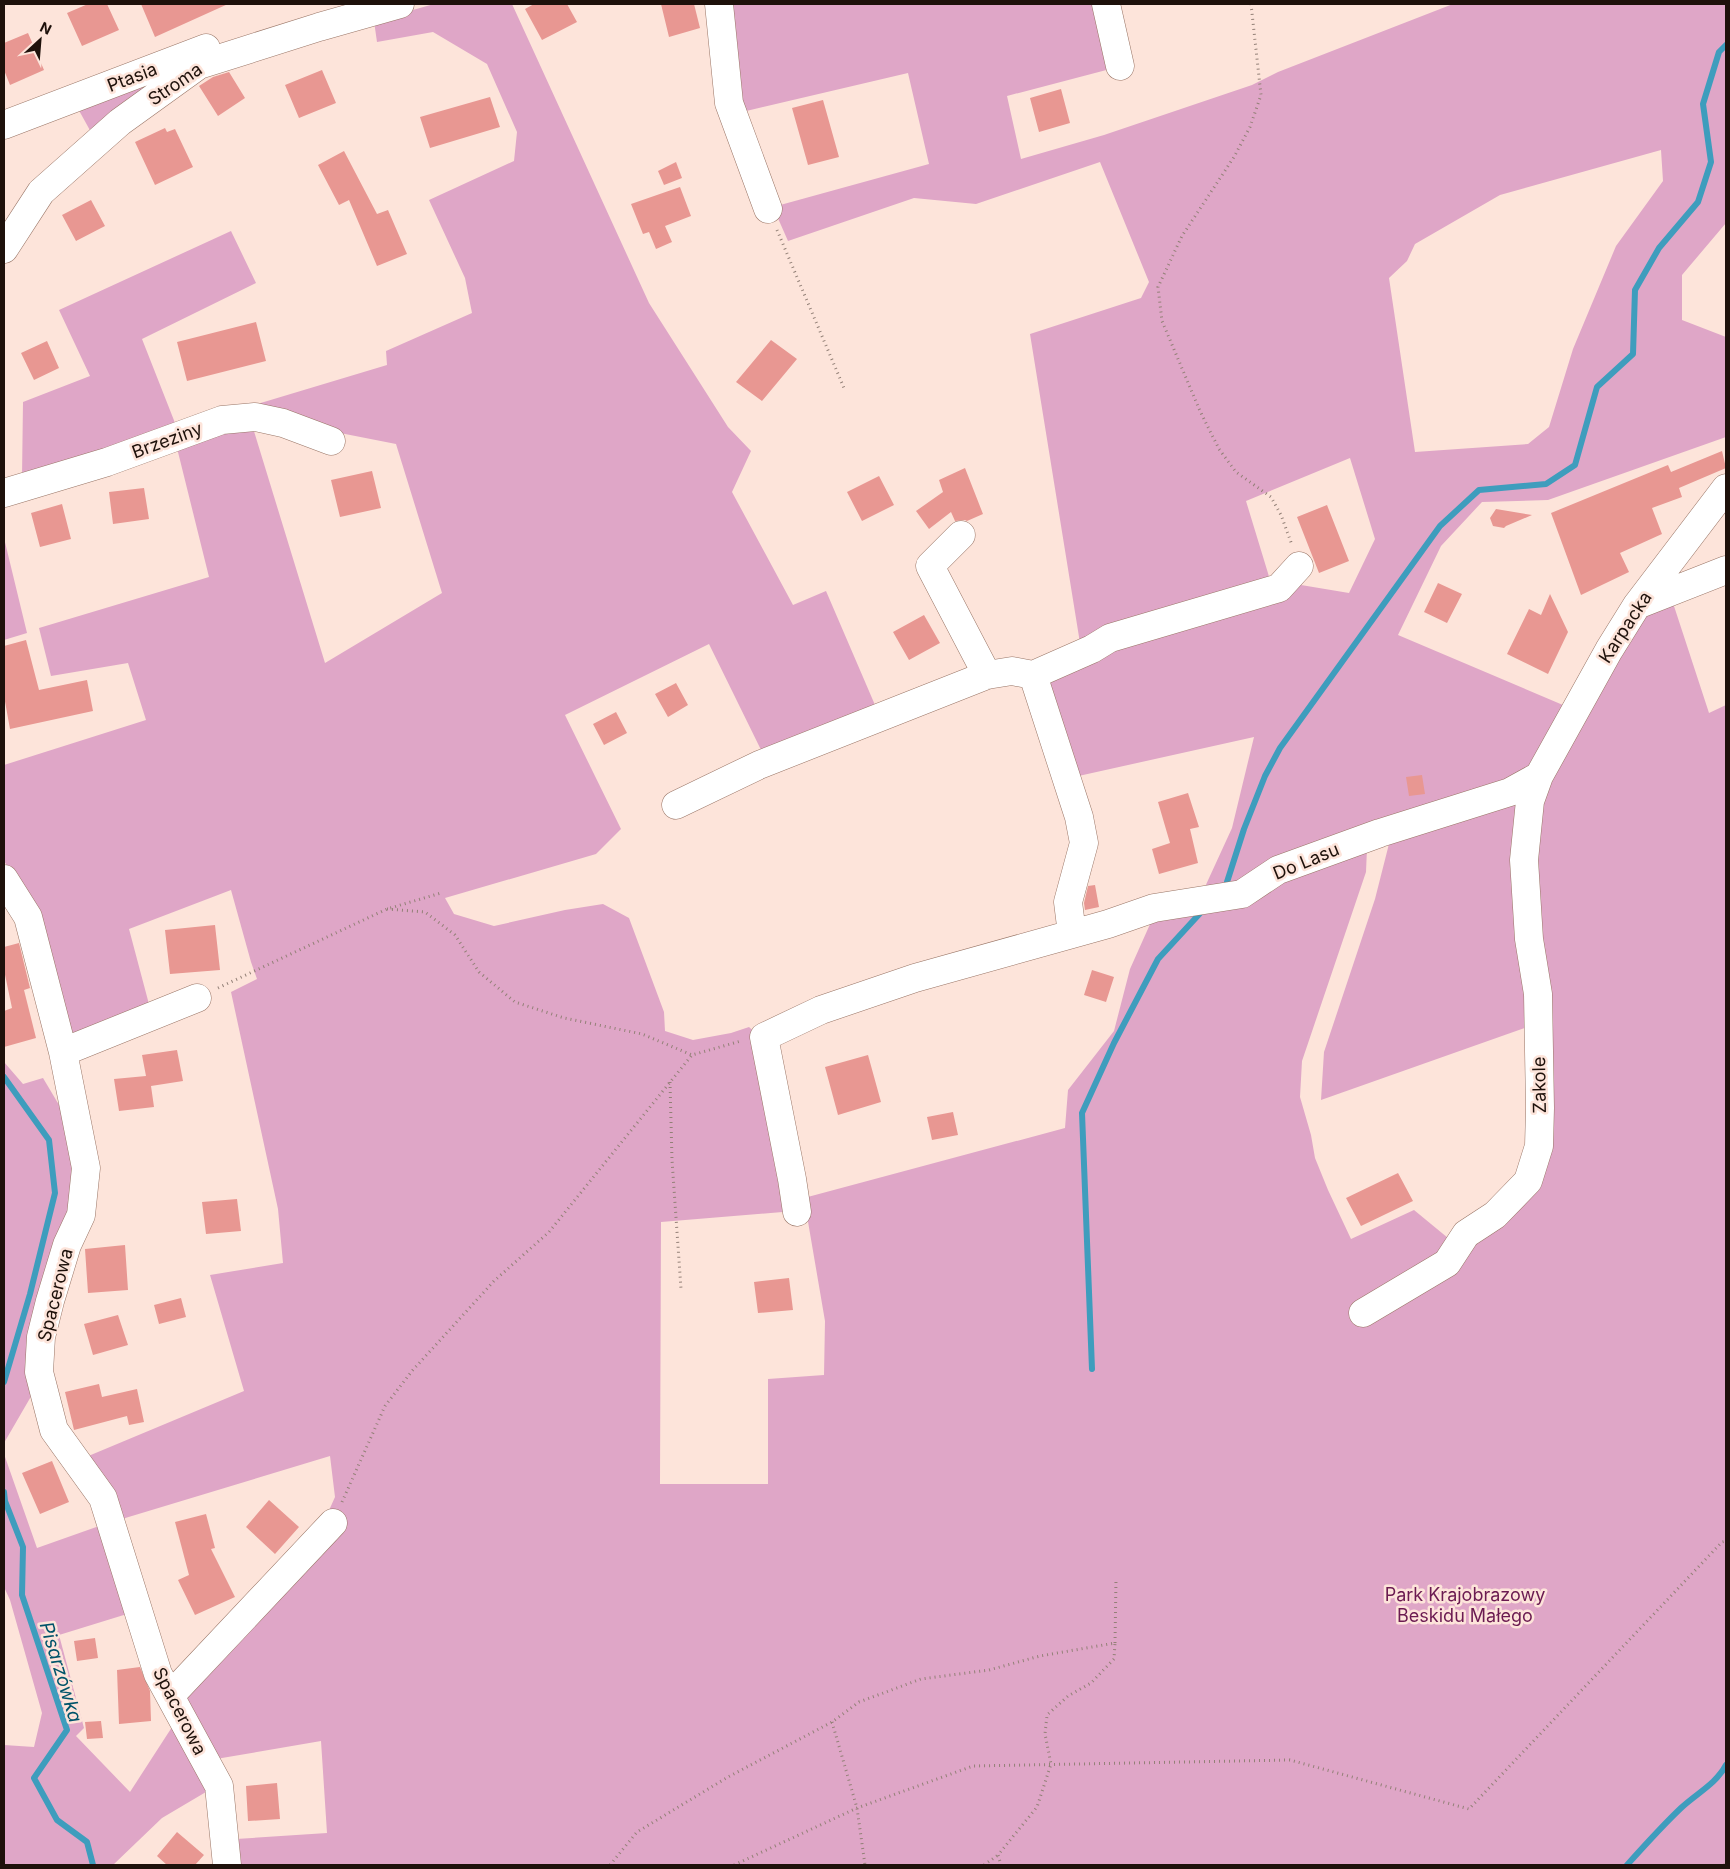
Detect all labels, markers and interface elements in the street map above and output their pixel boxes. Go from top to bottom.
north arrow [15,15,65,65]
text: N [37,18,54,38]
street label: Ptasia [104,58,160,96]
street label: Stroma [144,58,206,110]
street label: Brzeziny [129,418,205,462]
street label: Karpacka [1594,587,1656,667]
street label: Do Lasu [1270,838,1342,884]
street label: Zakole [1528,1057,1550,1113]
street label: Spacerowa [33,1246,77,1344]
park label: Park Krajobrazowy Beskidu Małego [1385,1584,1545,1626]
water label: Pisarzówka [35,1619,87,1725]
street label: Spacerowa [149,1664,211,1758]

